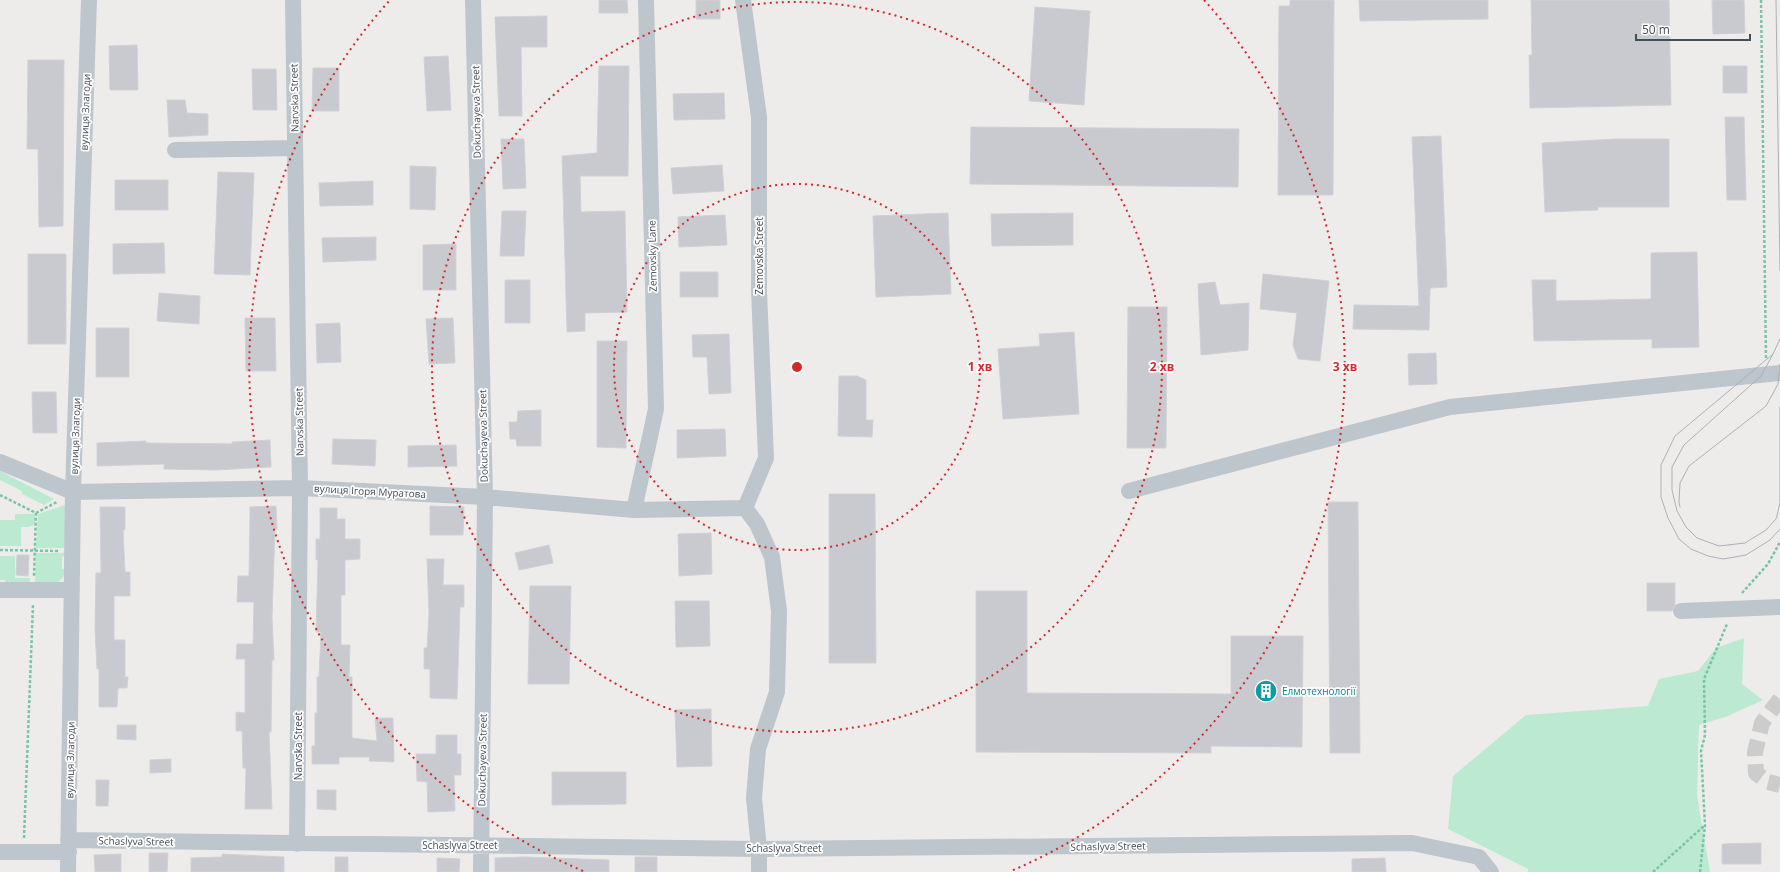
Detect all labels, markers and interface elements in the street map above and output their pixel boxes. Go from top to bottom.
scale bar [1636,16,1750,42]
text: 50 m [1642,21,1670,38]
street label: Narvska Street [286,63,302,132]
street label: Dokuchayeva Street [468,65,484,159]
street label: вулиця Злагоди [77,73,93,151]
street label: Zemovska Street [752,217,766,295]
street label: Zemovsky Lane [644,220,660,292]
text: 1 хв [968,358,992,375]
text: 2 хв [1150,358,1174,375]
text: 3 хв [1333,358,1357,375]
centre of rings [790,360,804,374]
street label: Narvska Street [291,387,307,456]
street label: Dokuchayeva Street [475,389,491,483]
street label: вулиця Злагоди [67,397,83,475]
street label: вулиця Ігоря Муратова [314,481,426,501]
building icon: Елмотехнології [1253,678,1279,704]
place label: Елмотехнології [1282,684,1356,698]
street label: Narvska Street [291,711,305,780]
street label: Dokuchayeva Street [474,713,490,807]
street label: вулиця Злагоди [62,721,78,799]
street label: Schaslyva Street [98,833,174,849]
street label: Schaslyva Street [422,838,498,852]
street label: Schaslyva Street [1070,838,1146,854]
street label: Schaslyva Street [746,841,822,855]

